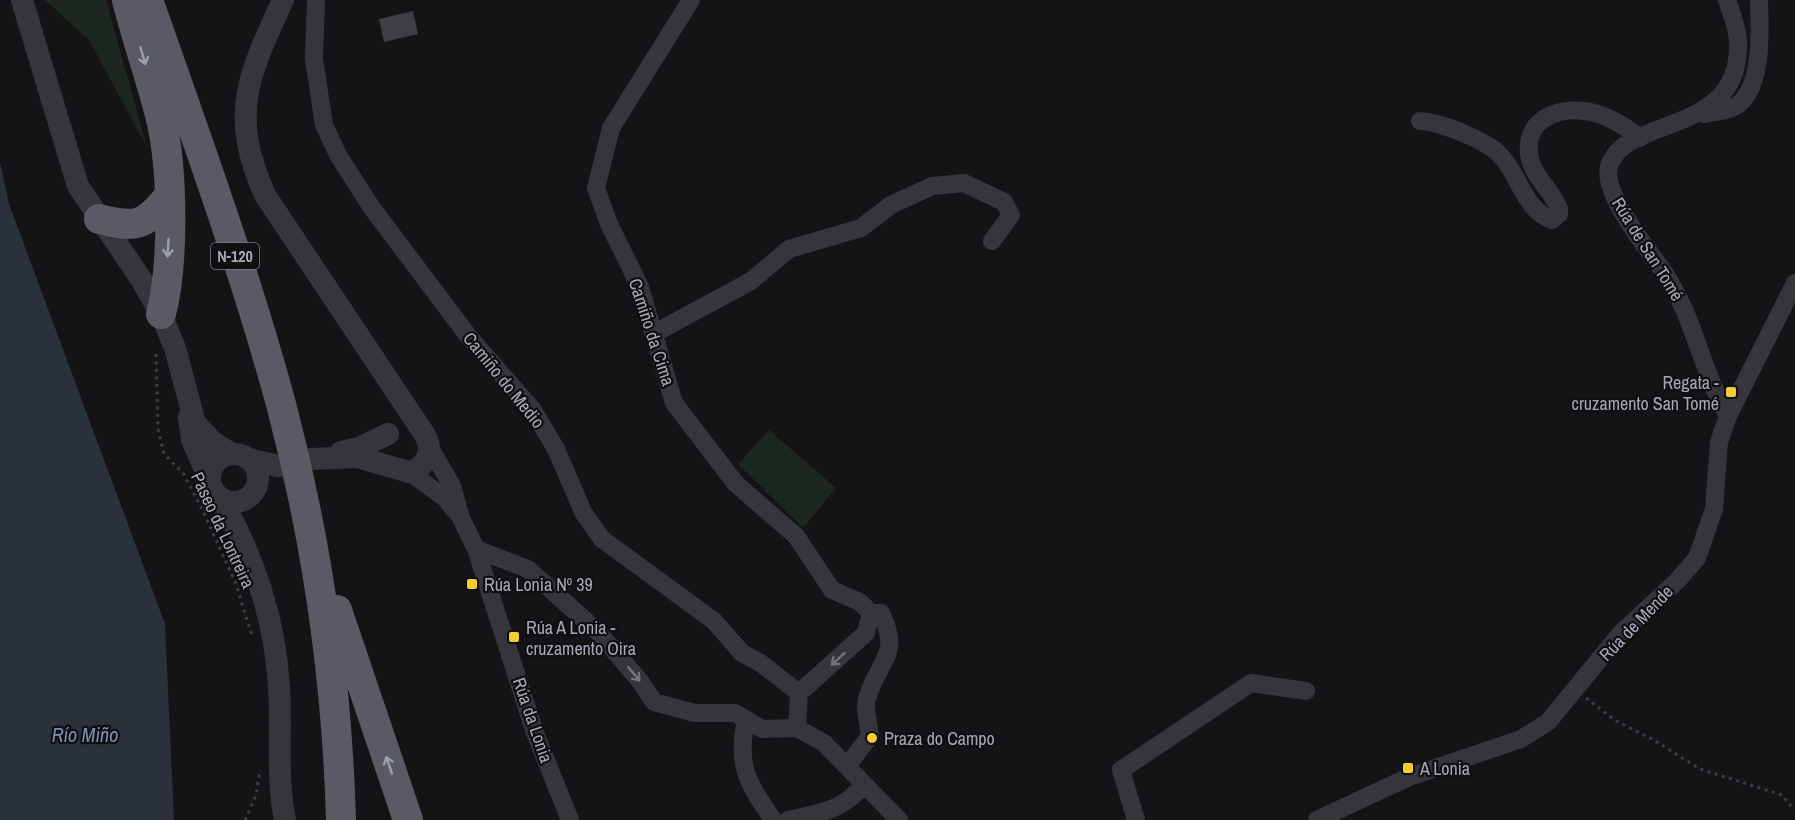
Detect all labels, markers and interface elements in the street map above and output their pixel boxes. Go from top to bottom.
one-way arrow [138,46,149,65]
street label: Rúa de San Tomé [1606,192,1690,306]
one-way arrow [162,238,173,258]
road number: N-120 [211,243,259,269]
street label: Camiño da Cima [623,275,681,389]
street label: Camiño do Medio [457,327,551,433]
place label: Regata - cruzamento San Tomé [1572,370,1719,416]
marker: Regata - cruzamento San Tomé [1724,385,1738,399]
street label: Paseo da Lontreira [185,468,261,592]
place label: Rúa Lonia Nº 39 [484,572,593,597]
marker: Rúa Lonia Nº 39 [465,577,479,591]
street label: Rúa de Mende [1593,579,1679,667]
place label: Rúa A Lonia - cruzamento Oira [526,615,636,661]
marker: Rúa A Lonia - cruzamento Oira [507,630,521,644]
one-way arrow [830,652,845,666]
one-way arrow [628,666,641,682]
street label: Rúa da Lonia [507,674,559,766]
water label: Río Miño [52,721,118,748]
place label: Praza do Campo [884,726,995,751]
marker: Praza do Campo [865,731,879,745]
one-way arrow [383,756,394,775]
place label: A Lonia [1419,756,1470,781]
marker: A Lonia [1401,761,1415,775]

